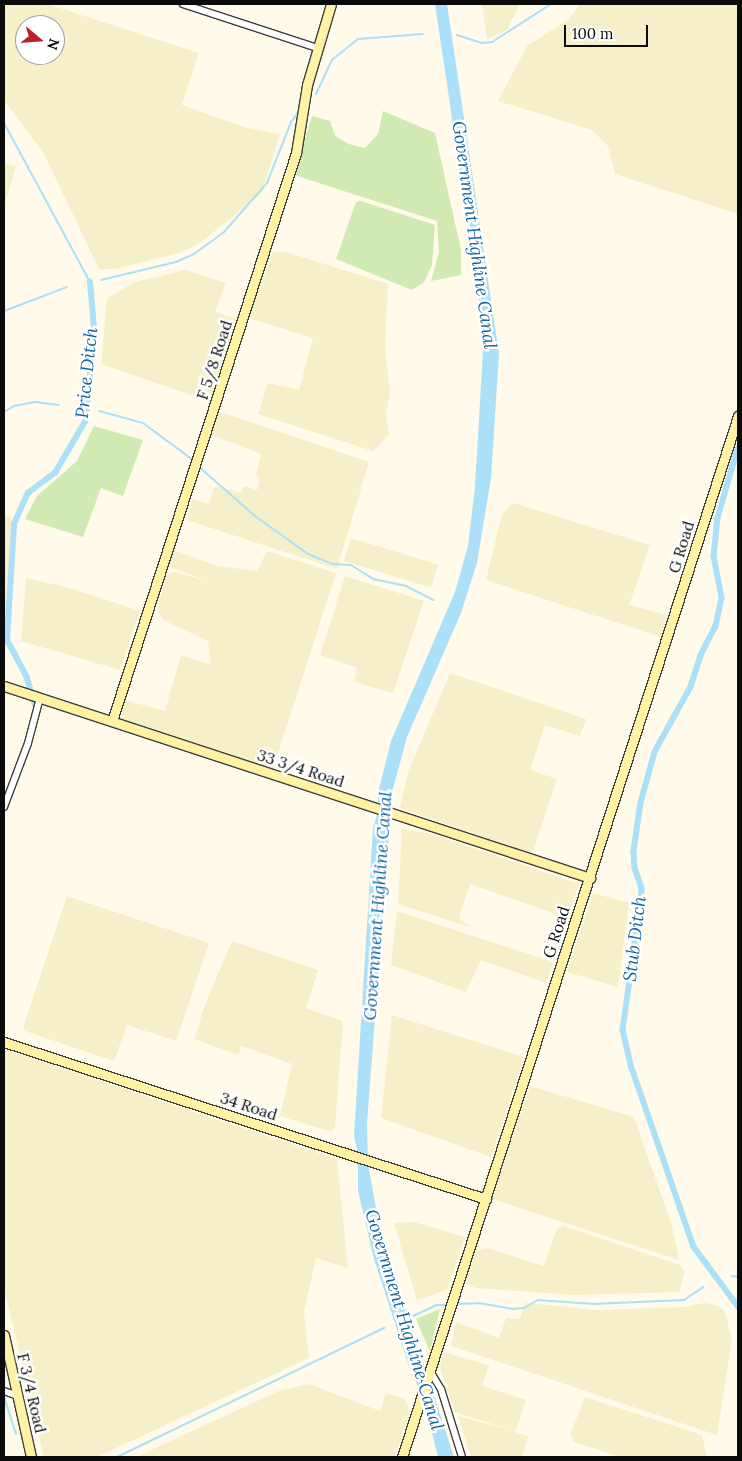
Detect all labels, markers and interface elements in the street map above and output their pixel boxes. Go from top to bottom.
north arrow [15,15,65,65]
scale bar [567,15,651,47]
text: 100 m [572,24,613,43]
text: N [43,36,64,52]
water label: Government Highline Canal [447,120,501,350]
street label: F 5/8 Road [192,318,236,402]
water label: Price Ditch [71,327,103,419]
street label: G Road [664,519,698,575]
street label: 33 3/4 Road [255,745,347,791]
water label: Government Highline Canal [359,791,397,1021]
water label: Stub Ditch [619,895,651,983]
street label: G Road [539,904,573,960]
street label: 34 Road [218,1088,280,1124]
water label: Government Highline Canal [360,1207,448,1433]
street label: F 3/4 Road [13,1351,51,1435]

